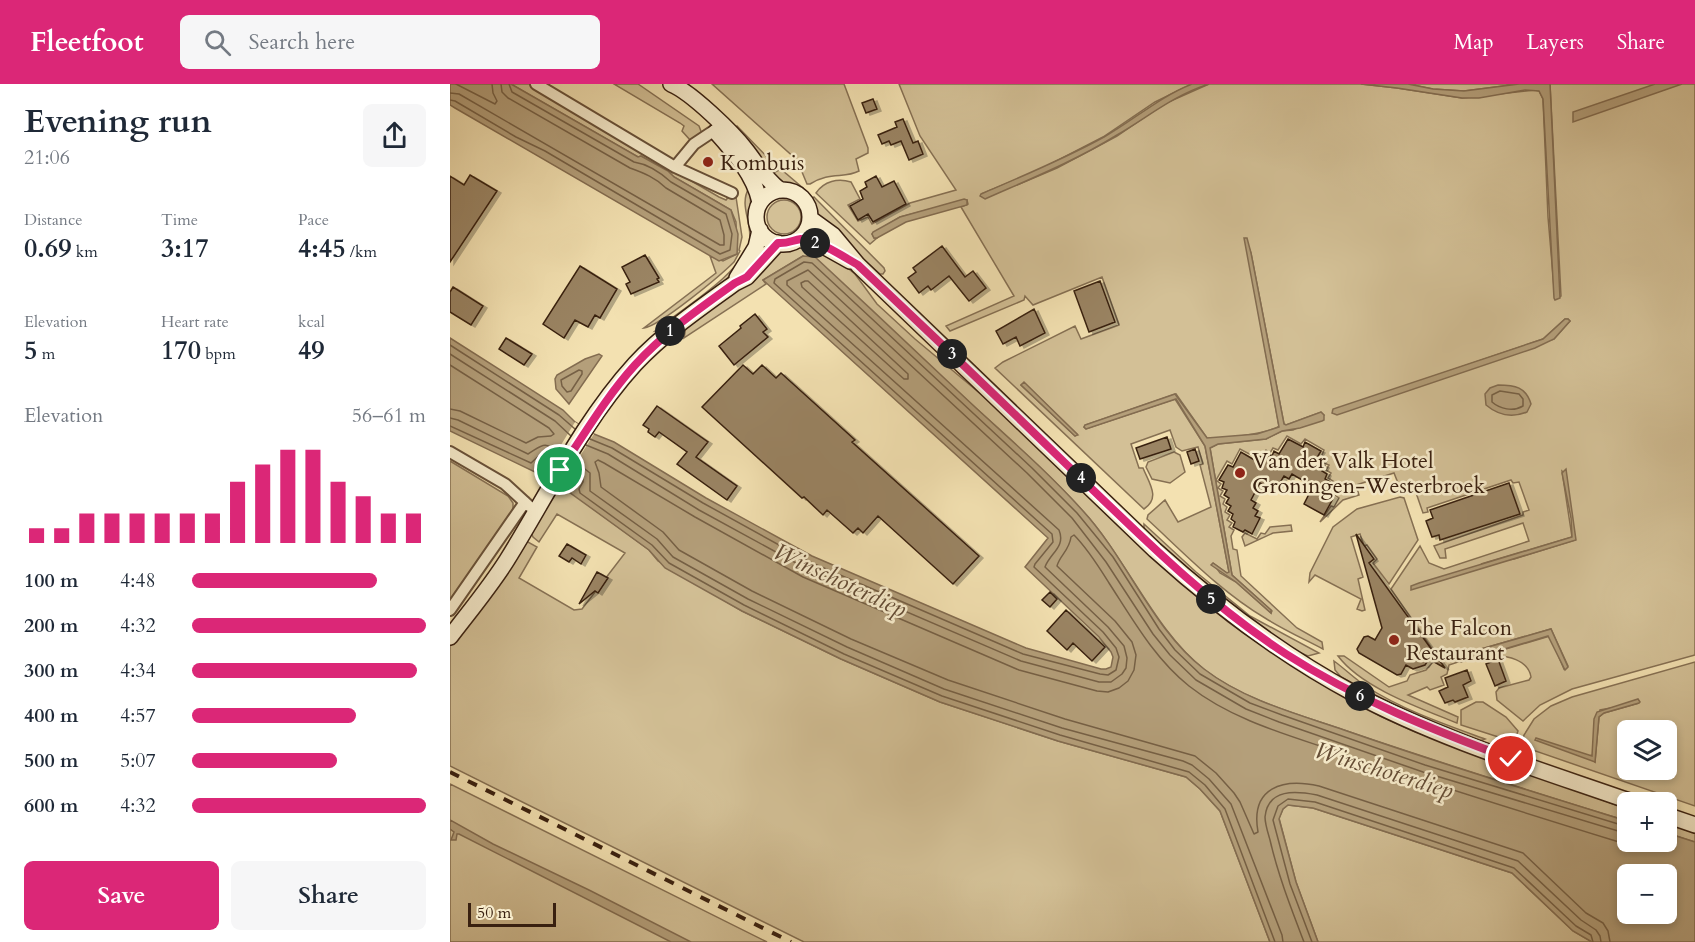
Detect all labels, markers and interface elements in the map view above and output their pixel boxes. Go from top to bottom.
search box [180,15,600,69]
text: Fleetfoot [30,23,144,61]
icon: search [201,26,234,59]
text: Search here [249,27,355,57]
text: Map [1454,28,1494,57]
text: Layers [1527,28,1584,57]
text: Share [1617,28,1665,57]
text: Evening run [24,99,212,144]
button: share [363,104,426,167]
text: 21:06 [24,144,70,171]
place label: Kombuis [720,148,804,178]
marker: Kombuis [701,155,715,169]
text: Distance [24,209,82,231]
text: Time [161,209,198,231]
text: Pace [298,209,329,231]
pin: 2 [800,228,830,258]
text: 0.69 [24,231,72,266]
text: 3:17 [161,231,209,266]
text: 4:45 [298,231,346,266]
text: 2 [811,232,819,254]
text: km [72,241,98,263]
text: /km [346,241,377,263]
text: Elevation [24,311,88,333]
text: Heart rate [161,311,229,333]
text: kcal [298,311,325,333]
pin: 1 [655,316,685,346]
text: 1 [666,320,674,342]
text: 5 [24,333,37,368]
text: 170 [161,333,201,368]
text: 49 [298,333,325,368]
pin: 3 [937,339,967,369]
text: m [37,343,55,365]
text: bpm [201,343,236,365]
text: 3 [948,343,956,365]
text: Elevation [24,402,103,429]
text: 56–61 m [352,402,426,429]
pin [534,444,585,495]
place label: Van der Valk Hotel Groningen-Westerbroek [1252,446,1485,501]
icon: arrive [543,453,576,486]
pin: 4 [1066,463,1096,493]
marker: Van der Valk Hotel Groningen-Westerbroek [1233,466,1247,480]
text: 4 [1077,467,1085,489]
water label: Winschoterdiep [768,535,912,626]
text: 100 m [24,567,79,594]
text: 4:48 [120,567,156,594]
pin: 5 [1196,584,1226,614]
text: 5 [1207,588,1215,610]
text: 200 m [24,612,79,639]
text: 4:32 [120,612,156,639]
place label: The Falcon Restaurant [1406,613,1513,668]
marker: The Falcon Restaurant [1387,633,1401,647]
text: 300 m [24,657,79,684]
text: 4:34 [120,657,156,684]
pin: 6 [1345,681,1375,711]
text: 6 [1356,685,1364,707]
text: 400 m [24,702,79,729]
text: 4:57 [120,702,156,729]
map controls [1617,720,1677,924]
button: layers [1617,720,1677,780]
pin [1485,733,1536,784]
water label: Winschoterdiep [1310,734,1457,807]
icon: check [1494,742,1527,775]
text: 500 m [24,747,79,774]
text: 5:07 [120,747,156,774]
text: 600 m [24,792,79,819]
text: 4:32 [120,792,156,819]
button: + [1617,792,1677,852]
button: Save [24,861,219,930]
button: Share [231,861,426,930]
button: − [1617,864,1677,924]
scale bar [468,900,556,928]
text: 50 m [477,902,511,924]

